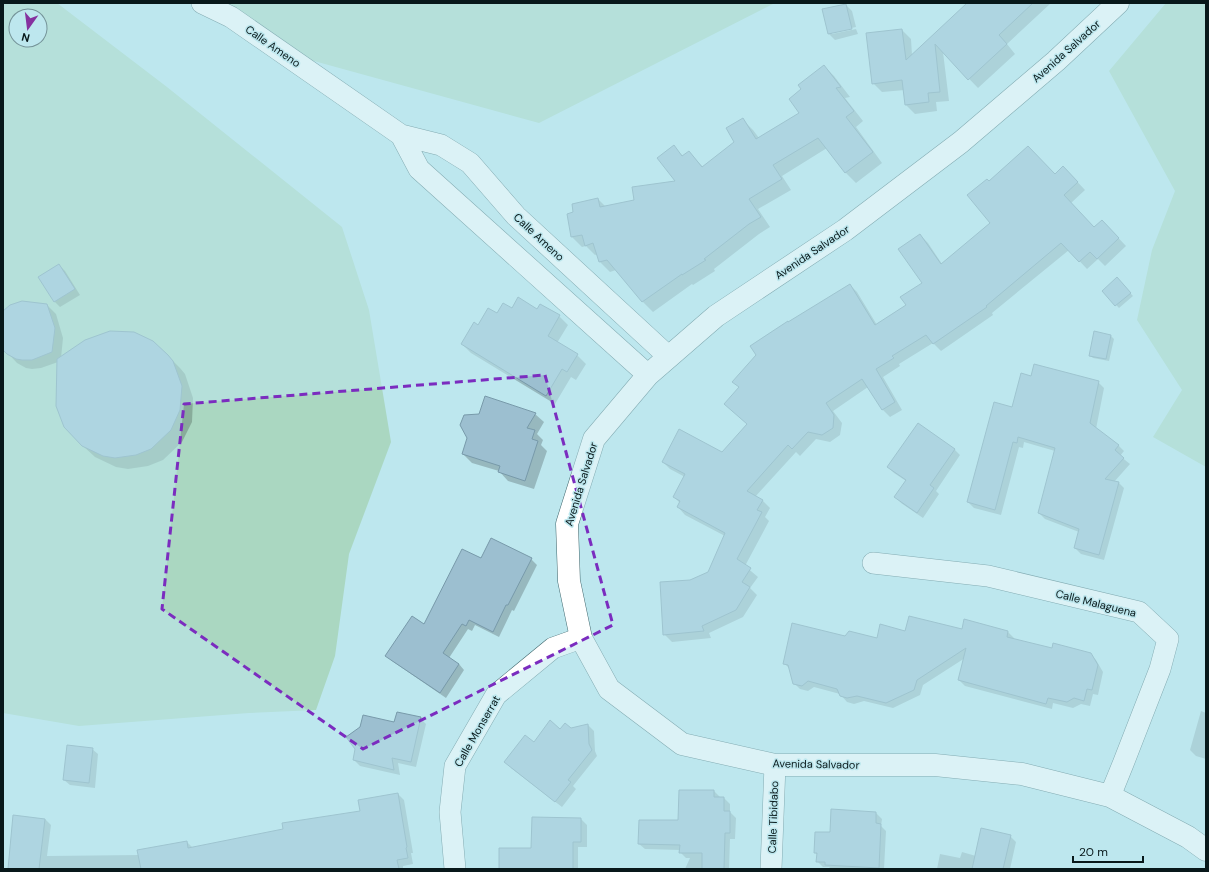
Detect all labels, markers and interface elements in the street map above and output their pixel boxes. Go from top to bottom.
north arrow [8,8,48,48]
street label: Avenida Salvador [1029,17,1103,85]
street label: Calle Ameno [243,22,303,70]
text: N [20,30,31,45]
street label: Calle Ameno [511,210,567,264]
street label: Avenida Salvador [772,222,852,282]
street label: Avenida Salvador [562,440,600,528]
street label: Calle Malaguena [1054,586,1138,620]
street label: Calle Monserrat [451,693,503,769]
street label: Avenida Salvador [772,756,860,772]
street label: Calle Tibidabo [765,780,781,854]
scale bar [1073,838,1143,864]
text: 20 m [1079,844,1108,860]

